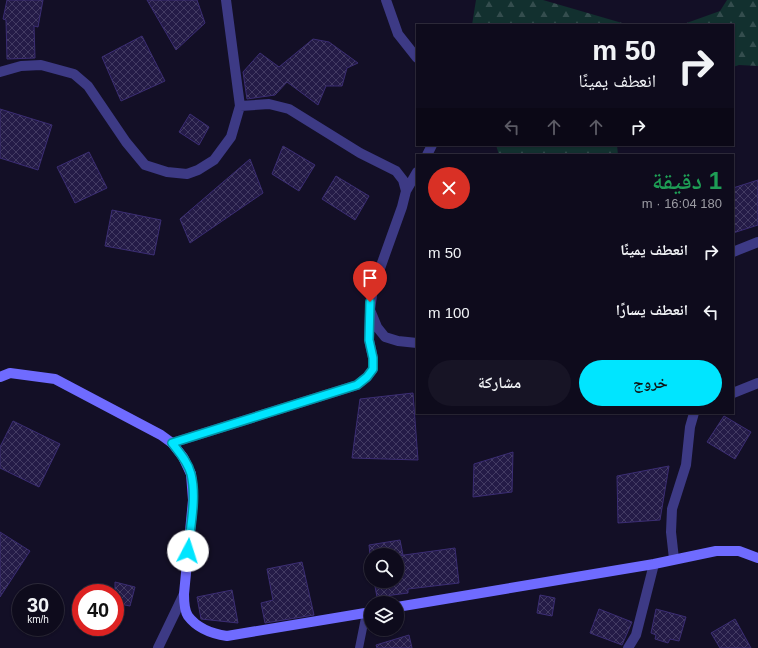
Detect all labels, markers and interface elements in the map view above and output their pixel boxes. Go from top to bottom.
text: 50 m [592,35,656,66]
icon: right [670,40,722,92]
text: انعطف يمينًا [578,71,656,91]
icon: left [501,116,523,138]
icon: ahead [543,116,565,138]
icon: ahead [585,116,607,138]
icon: right [627,116,649,138]
button: close [428,167,470,209]
text: 1 دقيقة [652,167,722,194]
text: 180 m · 16:04 [642,196,722,211]
text: انعطف يمينًا [620,241,688,258]
icon: right [700,241,722,263]
text: 50 m [428,244,461,261]
pin [353,261,387,302]
icon: arrive [359,267,381,289]
text: انعطف يسارًا [616,301,688,318]
icon: left [700,301,722,323]
text: 100 m [428,304,470,321]
button: مشاركة [428,360,571,406]
button: خروج [579,360,722,406]
position arrow [167,530,209,572]
map controls [364,548,404,636]
button: search [364,548,404,588]
speed limit sign: 40 [72,584,124,636]
text: 30 [27,594,49,616]
button: layers [364,596,404,636]
text: km/h [27,614,49,625]

